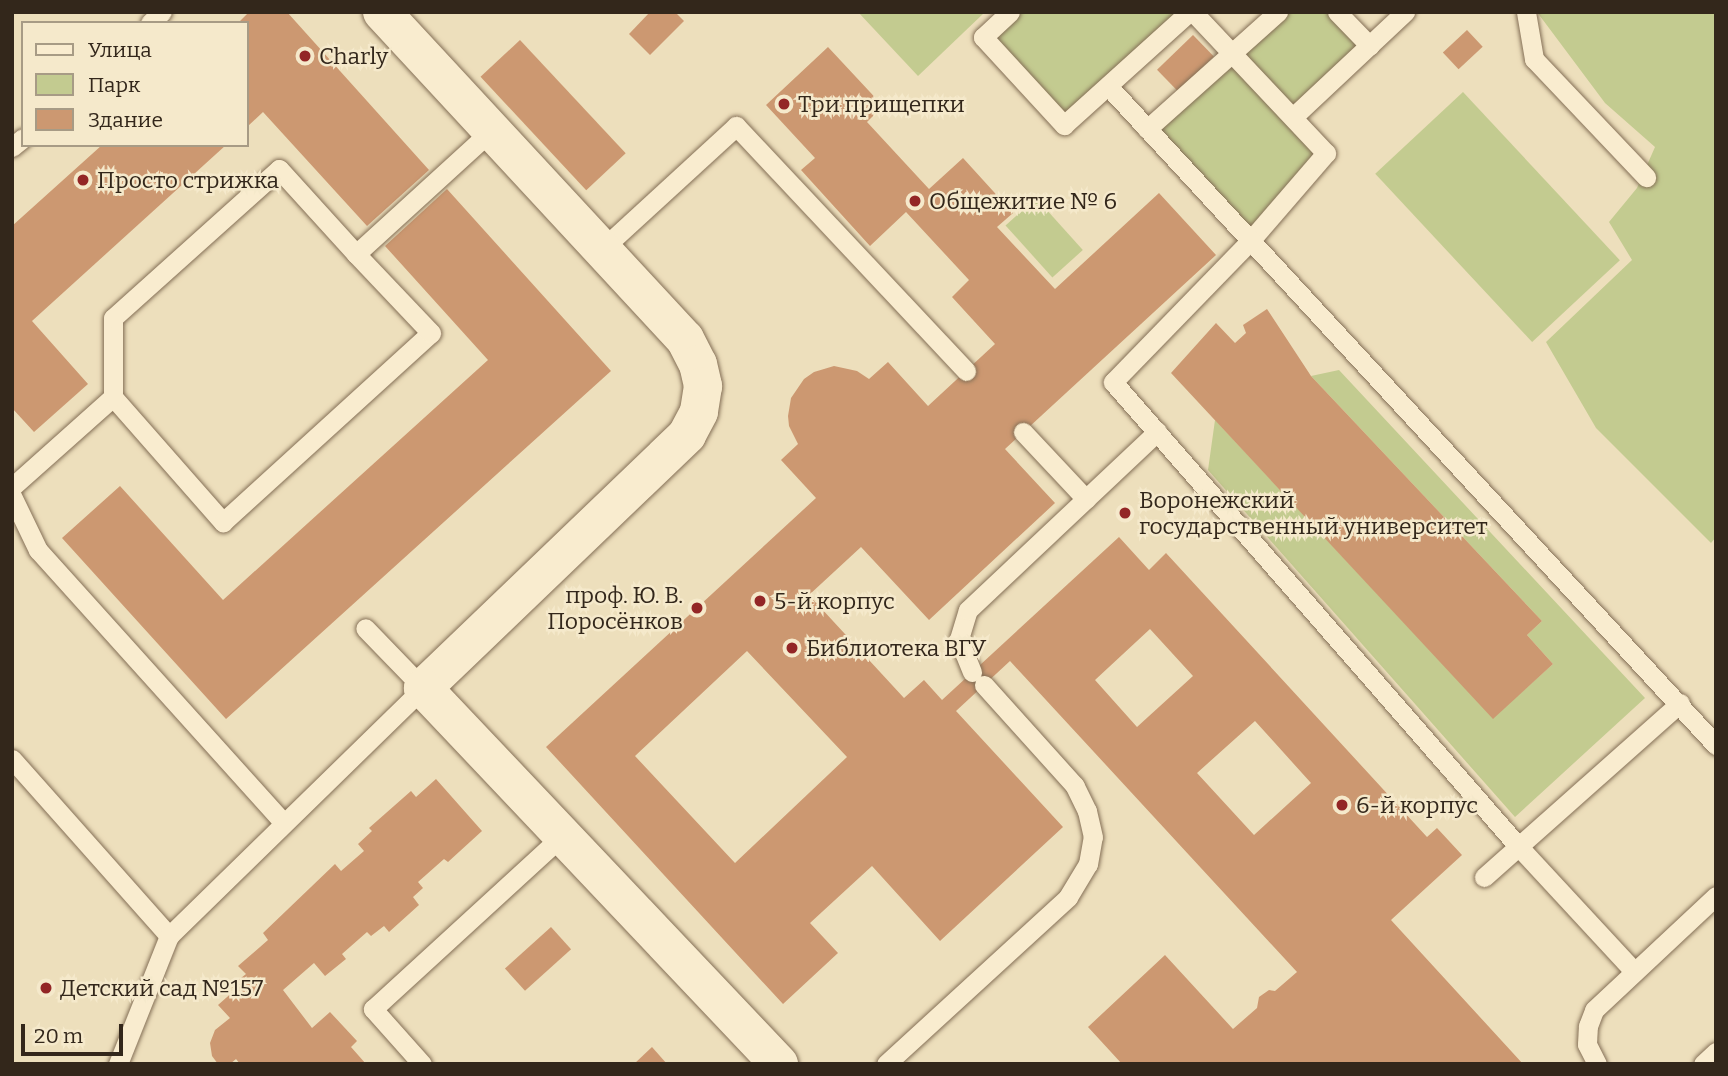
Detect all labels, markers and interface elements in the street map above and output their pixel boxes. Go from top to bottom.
legend [21,21,248,147]
text: Улица [88,37,152,63]
place label: Charly [319,42,388,70]
marker: Charly [297,48,313,64]
text: Парк [88,72,140,98]
place label: Три прищепки [798,90,965,118]
marker: Три прищепки [776,96,792,112]
text: Здание [88,107,163,133]
place label: Просто стрижка [97,166,279,194]
marker: Просто стрижка [75,172,91,188]
place label: Общежитие № 6 [929,187,1117,215]
marker: Общежитие № 6 [907,193,923,209]
place label: Воронежский государственный университет [1139,486,1487,540]
marker: Воронежский государственный университет [1117,505,1133,521]
place label: проф. Ю. В. Поросёнков [547,581,683,635]
place label: 5-й корпус [774,587,895,615]
marker: 5-й корпус [752,593,768,609]
marker: проф. Ю. В. Поросёнков [689,600,705,616]
place label: Библиотека ВГУ [806,634,986,662]
marker: Библиотека ВГУ [784,640,800,656]
place label: 6-й корпус [1356,791,1478,819]
marker: 6-й корпус [1334,797,1350,813]
place label: Детский сад №157 [60,974,263,1002]
marker: Детский сад №157 [38,980,54,996]
scale bar [24,1010,126,1054]
text: 20 m [34,1023,83,1049]

